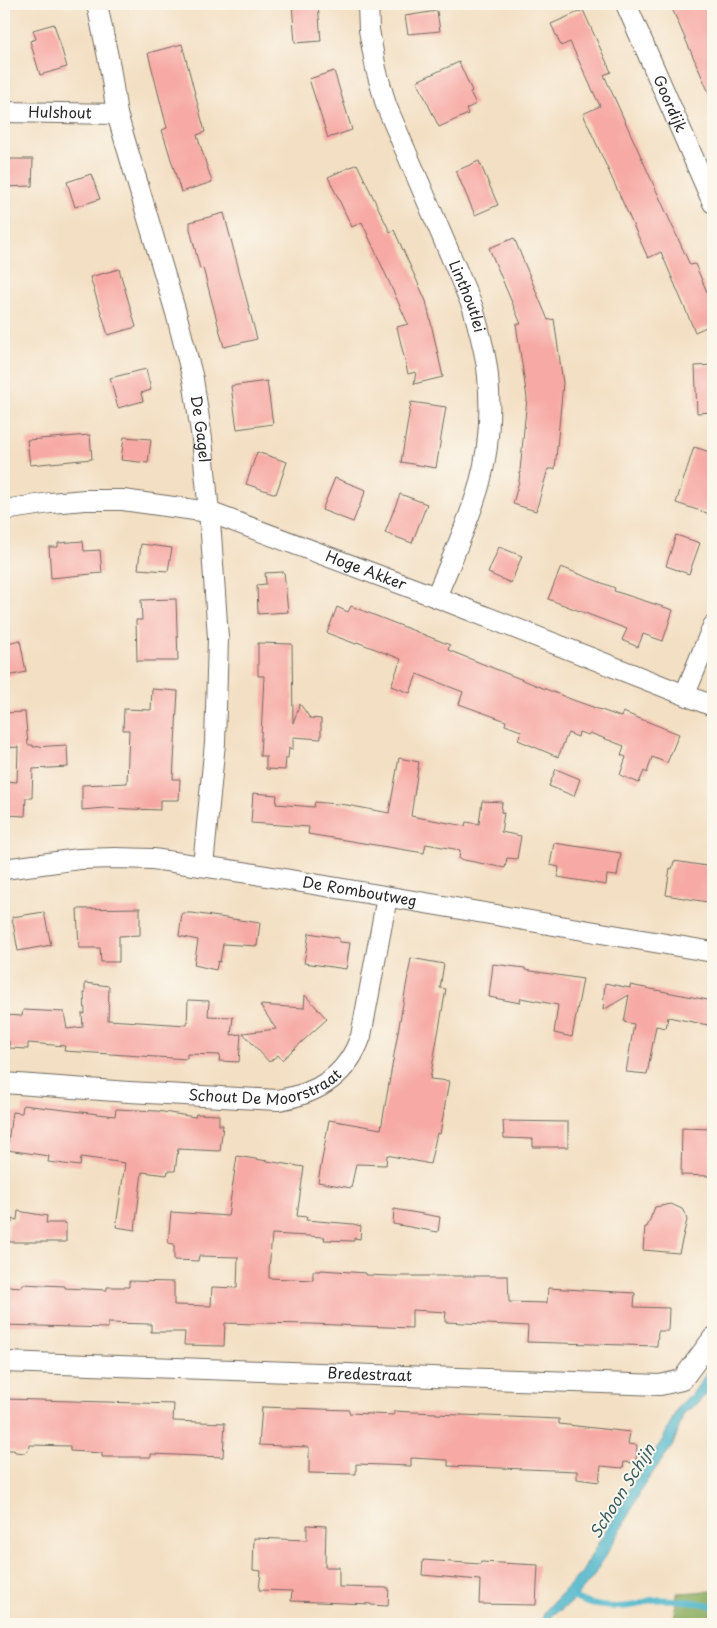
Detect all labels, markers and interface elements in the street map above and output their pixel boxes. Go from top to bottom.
street label: Goordijk [648,71,694,136]
street label: Hulshout [28,99,92,124]
street label: Linthoutlei [444,256,492,335]
street label: De Gagel [186,394,217,463]
street label: Hoge Akker [323,544,410,595]
street label: De Romboutweg [301,869,419,911]
street label: Schout De Moorstraat [188,1063,346,1110]
street label: Bredestraat [327,1360,413,1386]
water label: Schoon Schijn [583,1437,661,1542]

